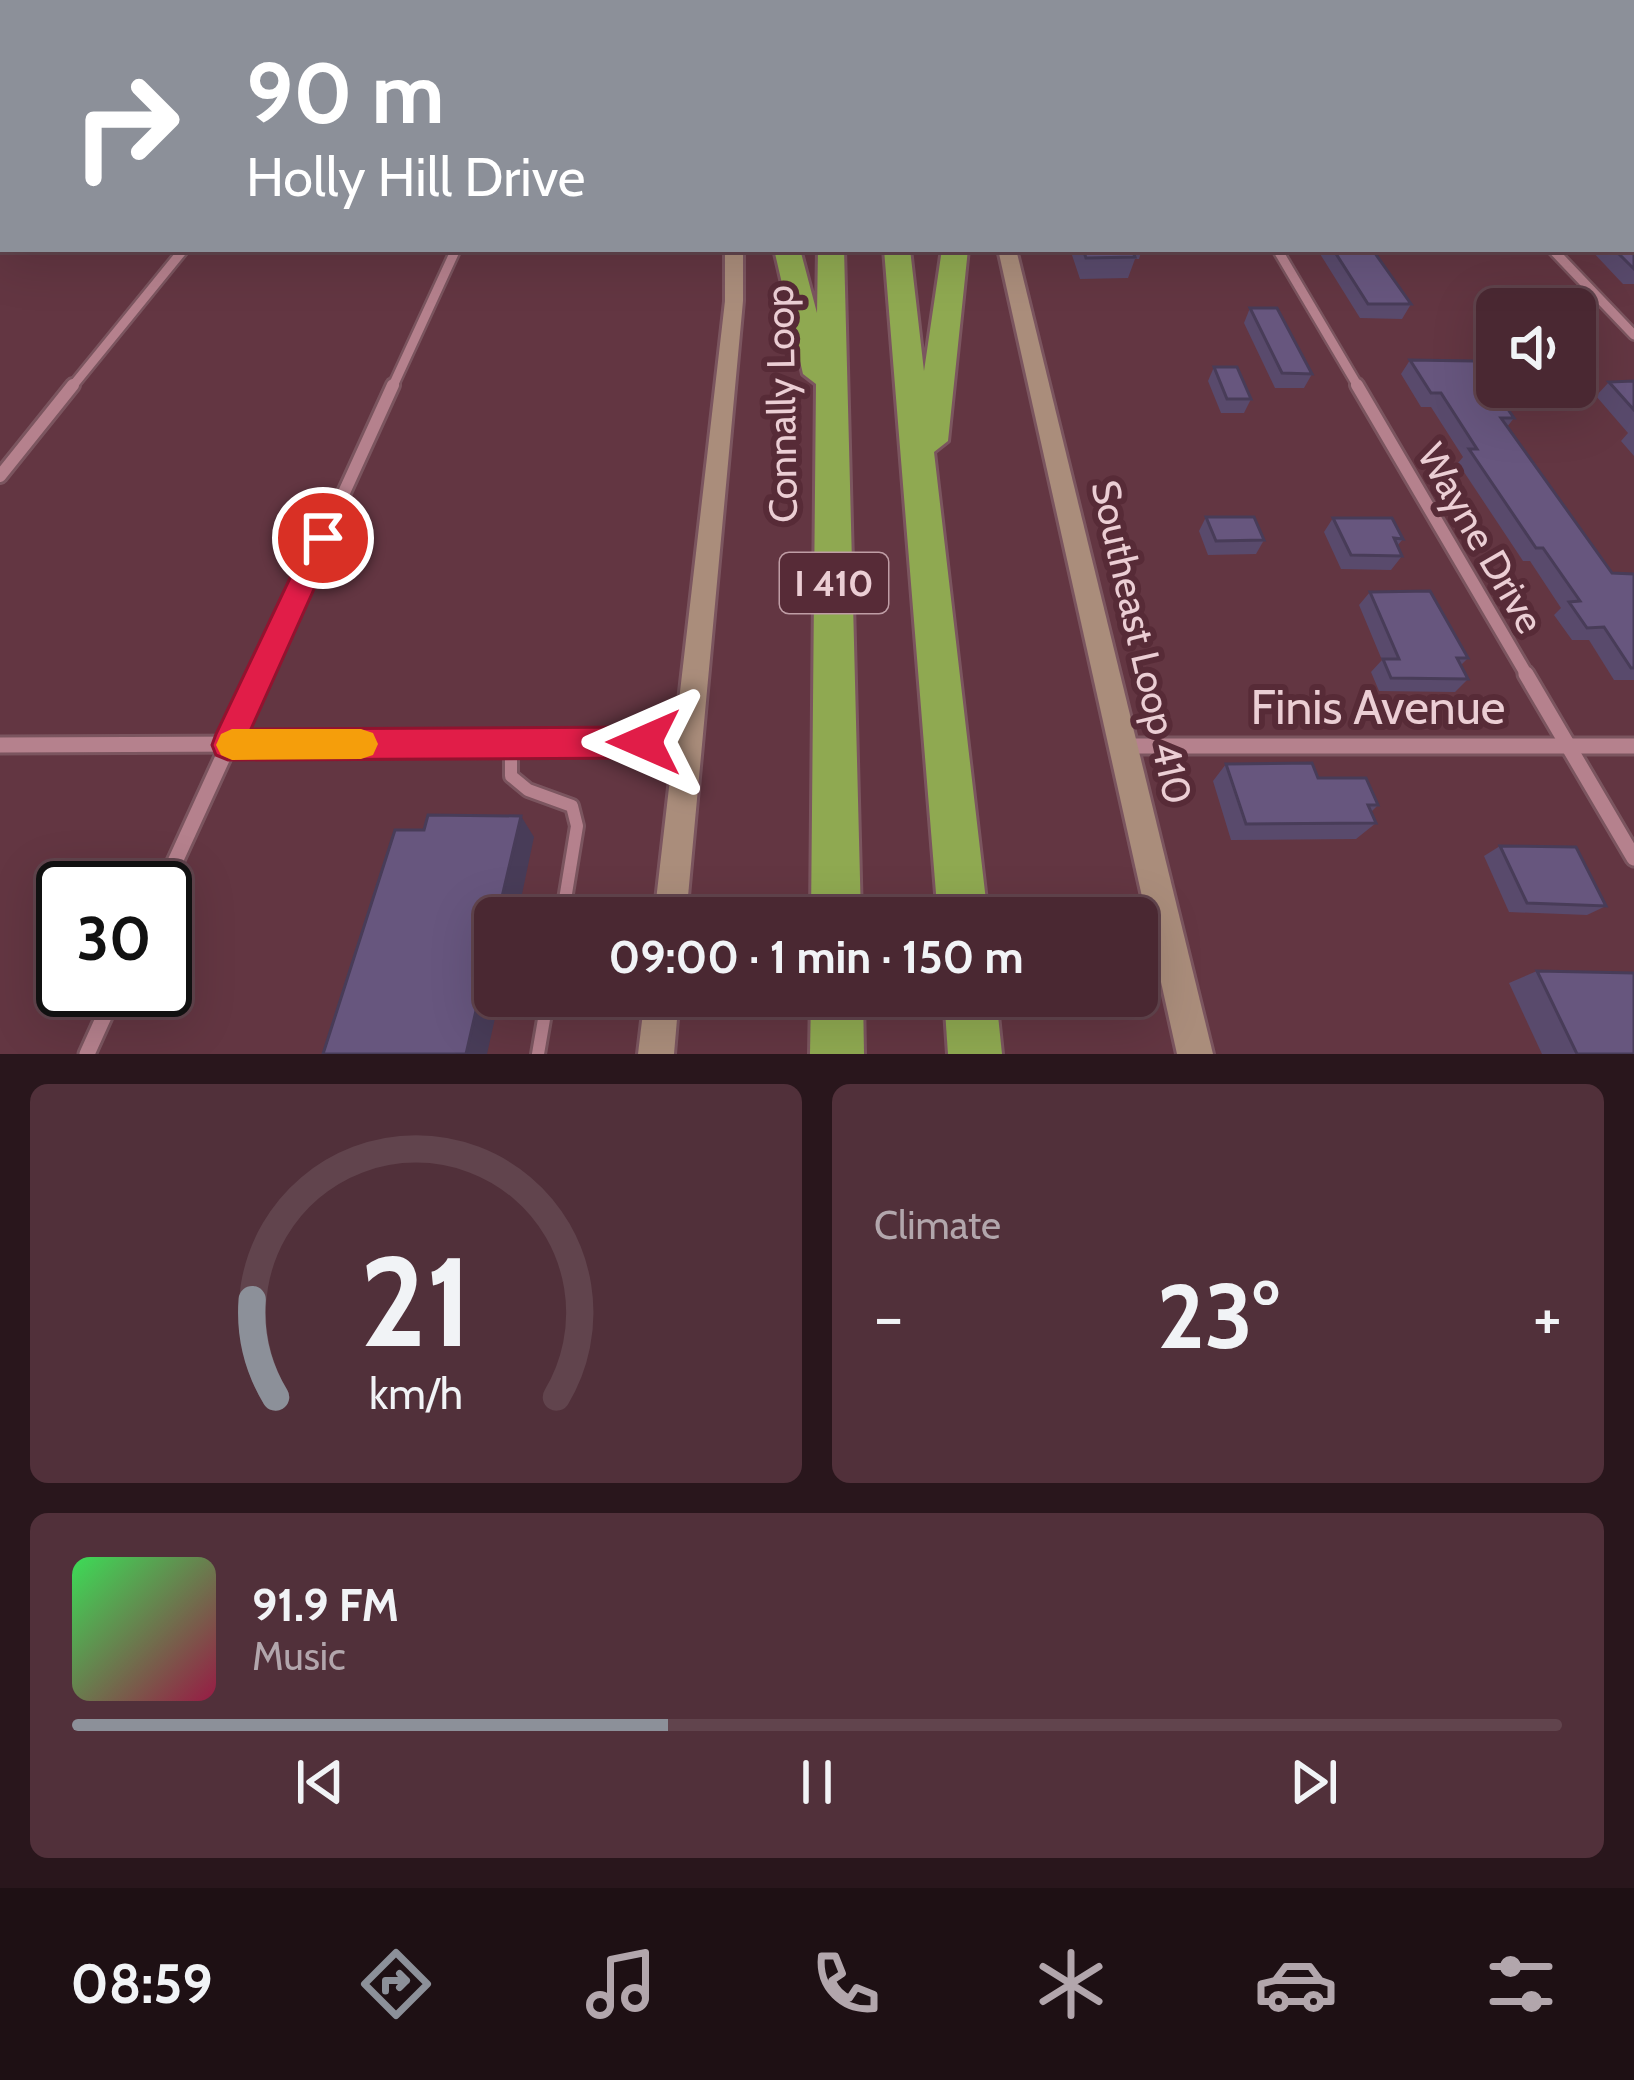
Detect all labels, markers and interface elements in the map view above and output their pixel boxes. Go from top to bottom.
text: 90 m [246,42,444,144]
icon: right [48,48,204,204]
text: Holly Hill Drive [246,144,585,210]
street label: Connally Loop [755,285,807,523]
map controls [1476,288,1596,408]
button: sound [1476,288,1596,408]
street label: Wayne Drive [1407,435,1555,641]
street label: Southeast Loop 410 [1081,475,1203,809]
pin [272,487,374,589]
icon: arrive [290,505,356,571]
road number: I 410 [780,553,888,613]
street label: Finis Avenue [1251,678,1505,736]
position arrow [581,679,707,805]
speed limit sign: 30 [36,861,192,1017]
text: 09:00 · 1 min · 150 m [608,930,1024,984]
text: Climate [874,1201,1001,1249]
text: 21 [360,1226,472,1377]
text: 23° [1157,1261,1279,1371]
text: − [874,1276,903,1357]
text: + [1533,1276,1562,1357]
text: km/h [369,1367,463,1419]
text: 91.9 FM [252,1578,399,1632]
text: Music [252,1632,346,1680]
icon: previous [287,1749,353,1815]
icon: pause [784,1749,850,1815]
icon: next [1281,1749,1347,1815]
icon: directions [354,1942,438,2026]
icon: music [579,1942,663,2026]
icon: phone [804,1942,888,2026]
icon: climate [1029,1942,1113,2026]
icon: car [1254,1942,1338,2026]
icon: filters [1479,1942,1563,2026]
text: 08:59 [71,1951,213,2017]

